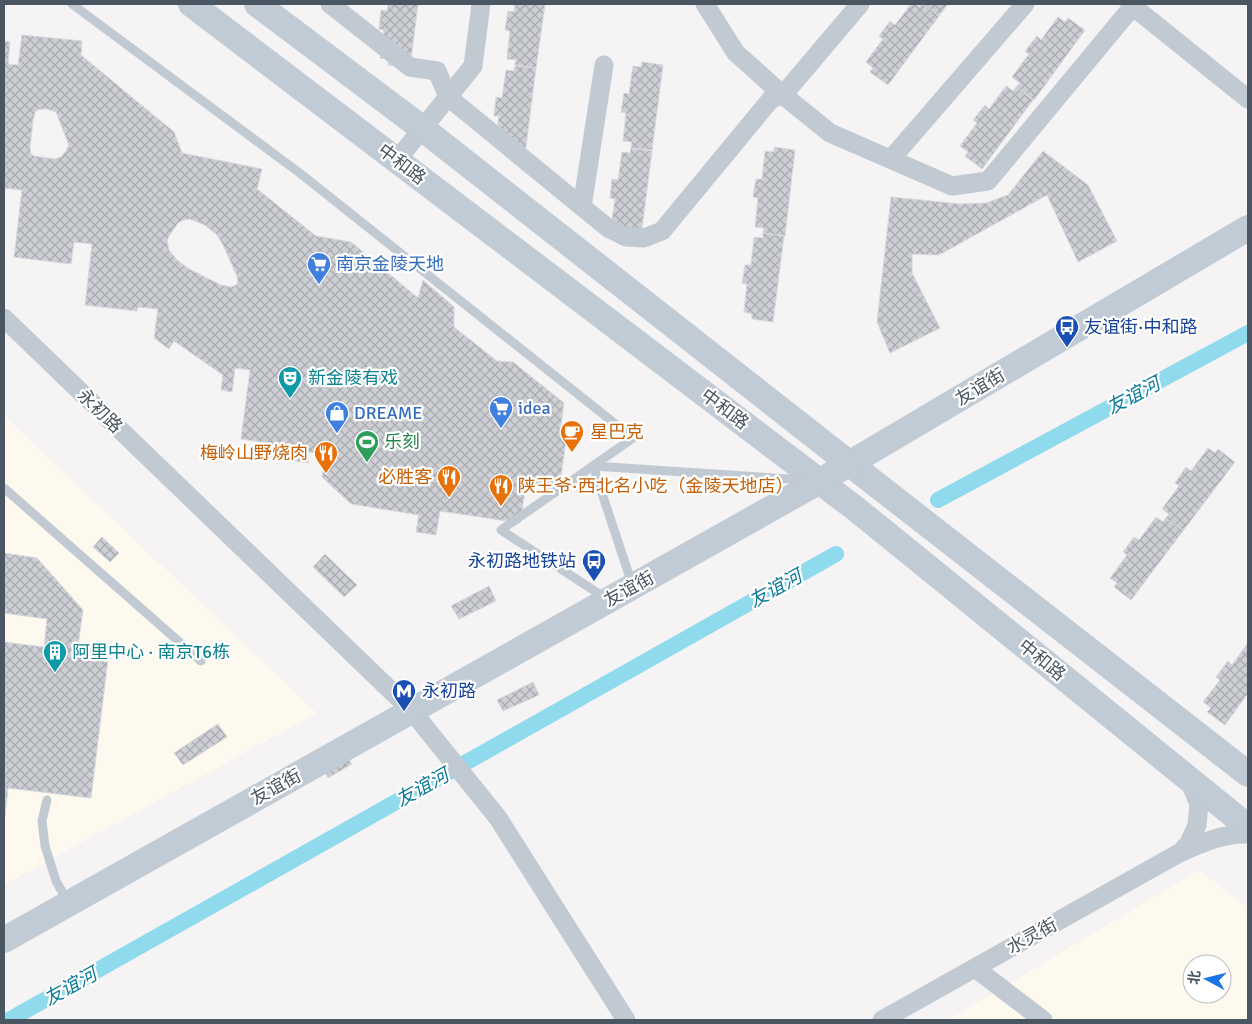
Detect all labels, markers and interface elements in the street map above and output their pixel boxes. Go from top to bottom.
street label: 中和路 [374,139,430,189]
supermarket icon: 南京金陵天地 [306,251,332,285]
place label: 南京金陵天地 [336,253,444,275]
bus stop icon: 友谊街·中和路 [1054,314,1080,348]
place label: 友谊街·中和路 [1084,316,1197,338]
street label: 友谊街 [951,364,1009,410]
theatre icon: 新金陵有戏 [277,365,303,399]
place label: 新金陵有戏 [308,367,398,389]
water label: 友谊河 [1103,370,1168,420]
street label: 永初路 [73,384,127,438]
street label: 中和路 [697,384,753,434]
supermarket icon: idea [488,395,514,429]
place label: idea [518,397,551,419]
shop icon: DREAME [324,400,350,434]
place label: DREAME [354,402,422,424]
cafe icon: 星巴克 [559,419,585,453]
place label: 星巴克 [590,421,644,443]
sports icon: 乐刻 [354,429,380,463]
place label: 乐刻 [384,431,420,453]
restaurant icon: 梅岭山野烧肉 [313,440,339,474]
place label: 梅岭山野烧肉 [200,442,308,464]
restaurant icon: 必胜客 [436,464,462,498]
place label: 必胜客 [378,466,432,488]
restaurant icon: 陕王爷·西北名小吃（金陵天地店） [488,473,514,507]
place label: 陕王爷·西北名小吃（金陵天地店） [518,475,793,497]
bus stop icon: 永初路地铁站 [581,548,607,582]
place label: 永初路地铁站 [468,550,576,572]
water label: 友谊河 [745,563,810,613]
street label: 友谊街 [600,566,658,612]
street label: 中和路 [1014,634,1070,686]
building icon: 阿里中心 · 南京T6栋 [42,639,68,673]
place label: 阿里中心 · 南京T6栋 [72,641,230,663]
metro station icon: 永初路 [391,678,417,712]
place label: 永初路 [422,680,476,702]
water label: 友谊河 [392,762,457,812]
street label: 友谊街 [247,764,305,810]
street label: 水灵街 [1003,913,1061,959]
north arrow [1182,954,1232,1004]
water label: 友谊河 [40,961,105,1011]
text: 北 [1185,969,1204,985]

